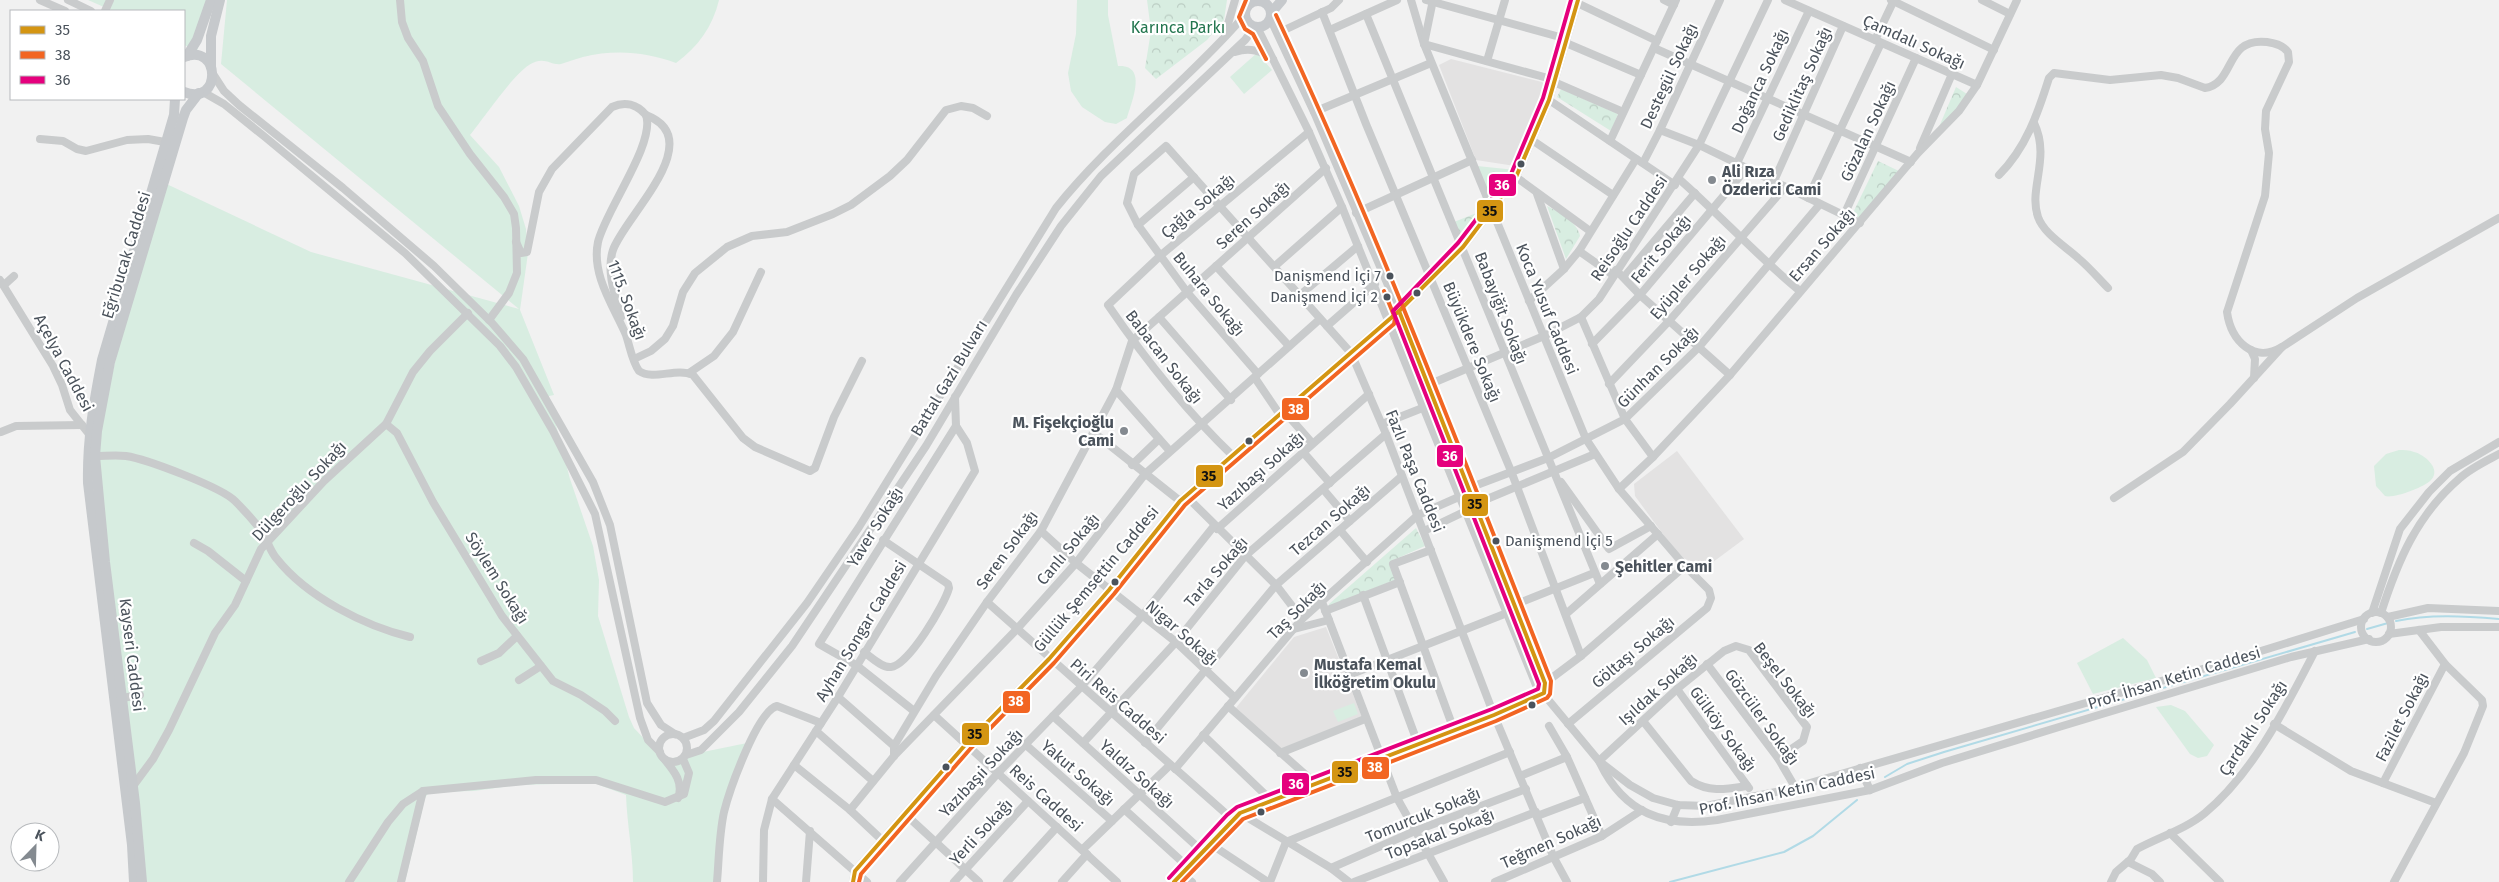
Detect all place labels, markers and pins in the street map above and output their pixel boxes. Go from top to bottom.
unlabelled marker [1516,159,1526,169]
place label: Ali Rıza Özderici Cami [1721,162,1821,199]
marker: Ali Rıza Özderici Cami [1706,174,1718,186]
place label: Danişmend İçi 7 [1274,267,1381,285]
marker: Danişmend İçi 7 [1385,271,1395,281]
place label: Danişmend İçi 2 [1270,288,1378,306]
unlabelled marker [1412,288,1422,298]
marker: Danişmend İçi 2 [1382,292,1392,302]
place label: M. Fişekçioğlu Cami [1013,413,1114,450]
marker: M. Fişekçioğlu Cami [1118,425,1130,437]
unlabelled marker [1244,436,1254,446]
place label: Danişmend İçi 5 [1505,532,1613,550]
marker: Danişmend İçi 5 [1491,536,1501,546]
place label: Şehitler Cami [1615,557,1712,578]
marker: Şehitler Cami [1599,560,1611,572]
unlabelled marker [1110,577,1120,587]
place label: Mustafa Kemal İlköğretim Okulu [1314,655,1436,692]
marker: Mustafa Kemal İlköğretim Okulu [1298,667,1310,679]
unlabelled marker [1527,700,1537,710]
unlabelled marker [941,762,951,772]
unlabelled marker [1256,807,1266,817]

